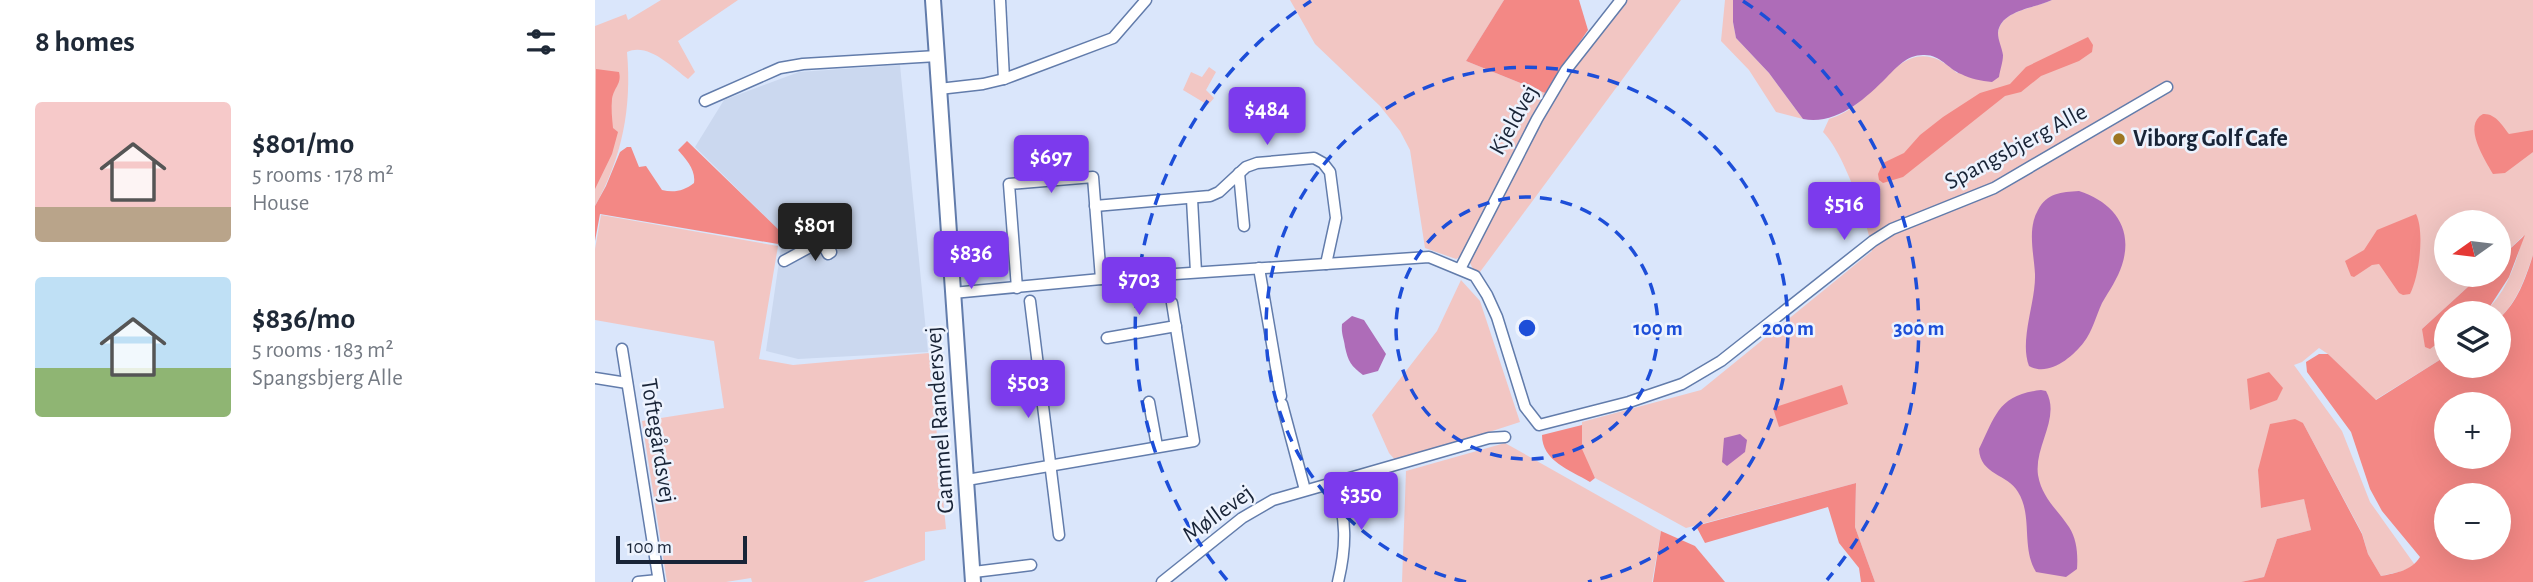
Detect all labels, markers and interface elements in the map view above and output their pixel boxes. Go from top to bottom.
icon: filters [522,23,560,61]
text: 8 homes [35,27,135,57]
street label: Kjeldvej [1485,81,1543,159]
pin: $484 [1226,88,1308,147]
text: $484 [1245,98,1289,121]
street label: Spangsbjerg Alle [1941,99,2091,195]
place label: Viborg Golf Cafe [2133,127,2288,151]
text: $801/mo [252,129,354,159]
icon: home [91,130,175,214]
marker: Viborg Golf Cafe [2111,131,2127,147]
pin: $697 [1010,136,1092,195]
text: $697 [1030,146,1072,169]
text: 5 rooms · 178 m² [252,164,394,187]
pin: $516 [1803,182,1885,242]
text: House [252,192,309,215]
text: $516 [1824,193,1864,216]
pin: $801 [774,204,856,263]
north arrow [2434,210,2511,287]
map controls [2434,210,2511,560]
text: $801 [794,214,836,237]
pin: $836 [930,232,1012,291]
text: $836 [950,242,992,265]
pin: $703 [1098,258,1180,317]
text: $703 [1118,268,1160,291]
button: layers [2434,301,2511,378]
text: $836/mo [252,304,355,334]
icon: home [91,305,175,389]
centre of rings [1515,316,1539,340]
text: 100 m [1633,318,1683,339]
text: 200 m [1762,318,1814,339]
text: 300 m [1893,318,1945,339]
street label: Gammel Randersvej [921,326,959,514]
text: 5 rooms · 183 m² [252,339,393,362]
pin: $503 [987,360,1069,420]
text: Spangsbjerg Alle [252,367,403,390]
text: $503 [1007,371,1049,394]
street label: Toftegårdsvej [636,377,680,505]
button: + [2434,392,2511,469]
pin: $350 [1320,472,1402,532]
street label: Møllevej [1178,481,1258,547]
text: $350 [1340,483,1382,506]
button: − [2434,483,2511,560]
scale bar [616,533,747,565]
text: 100 m [627,538,672,557]

